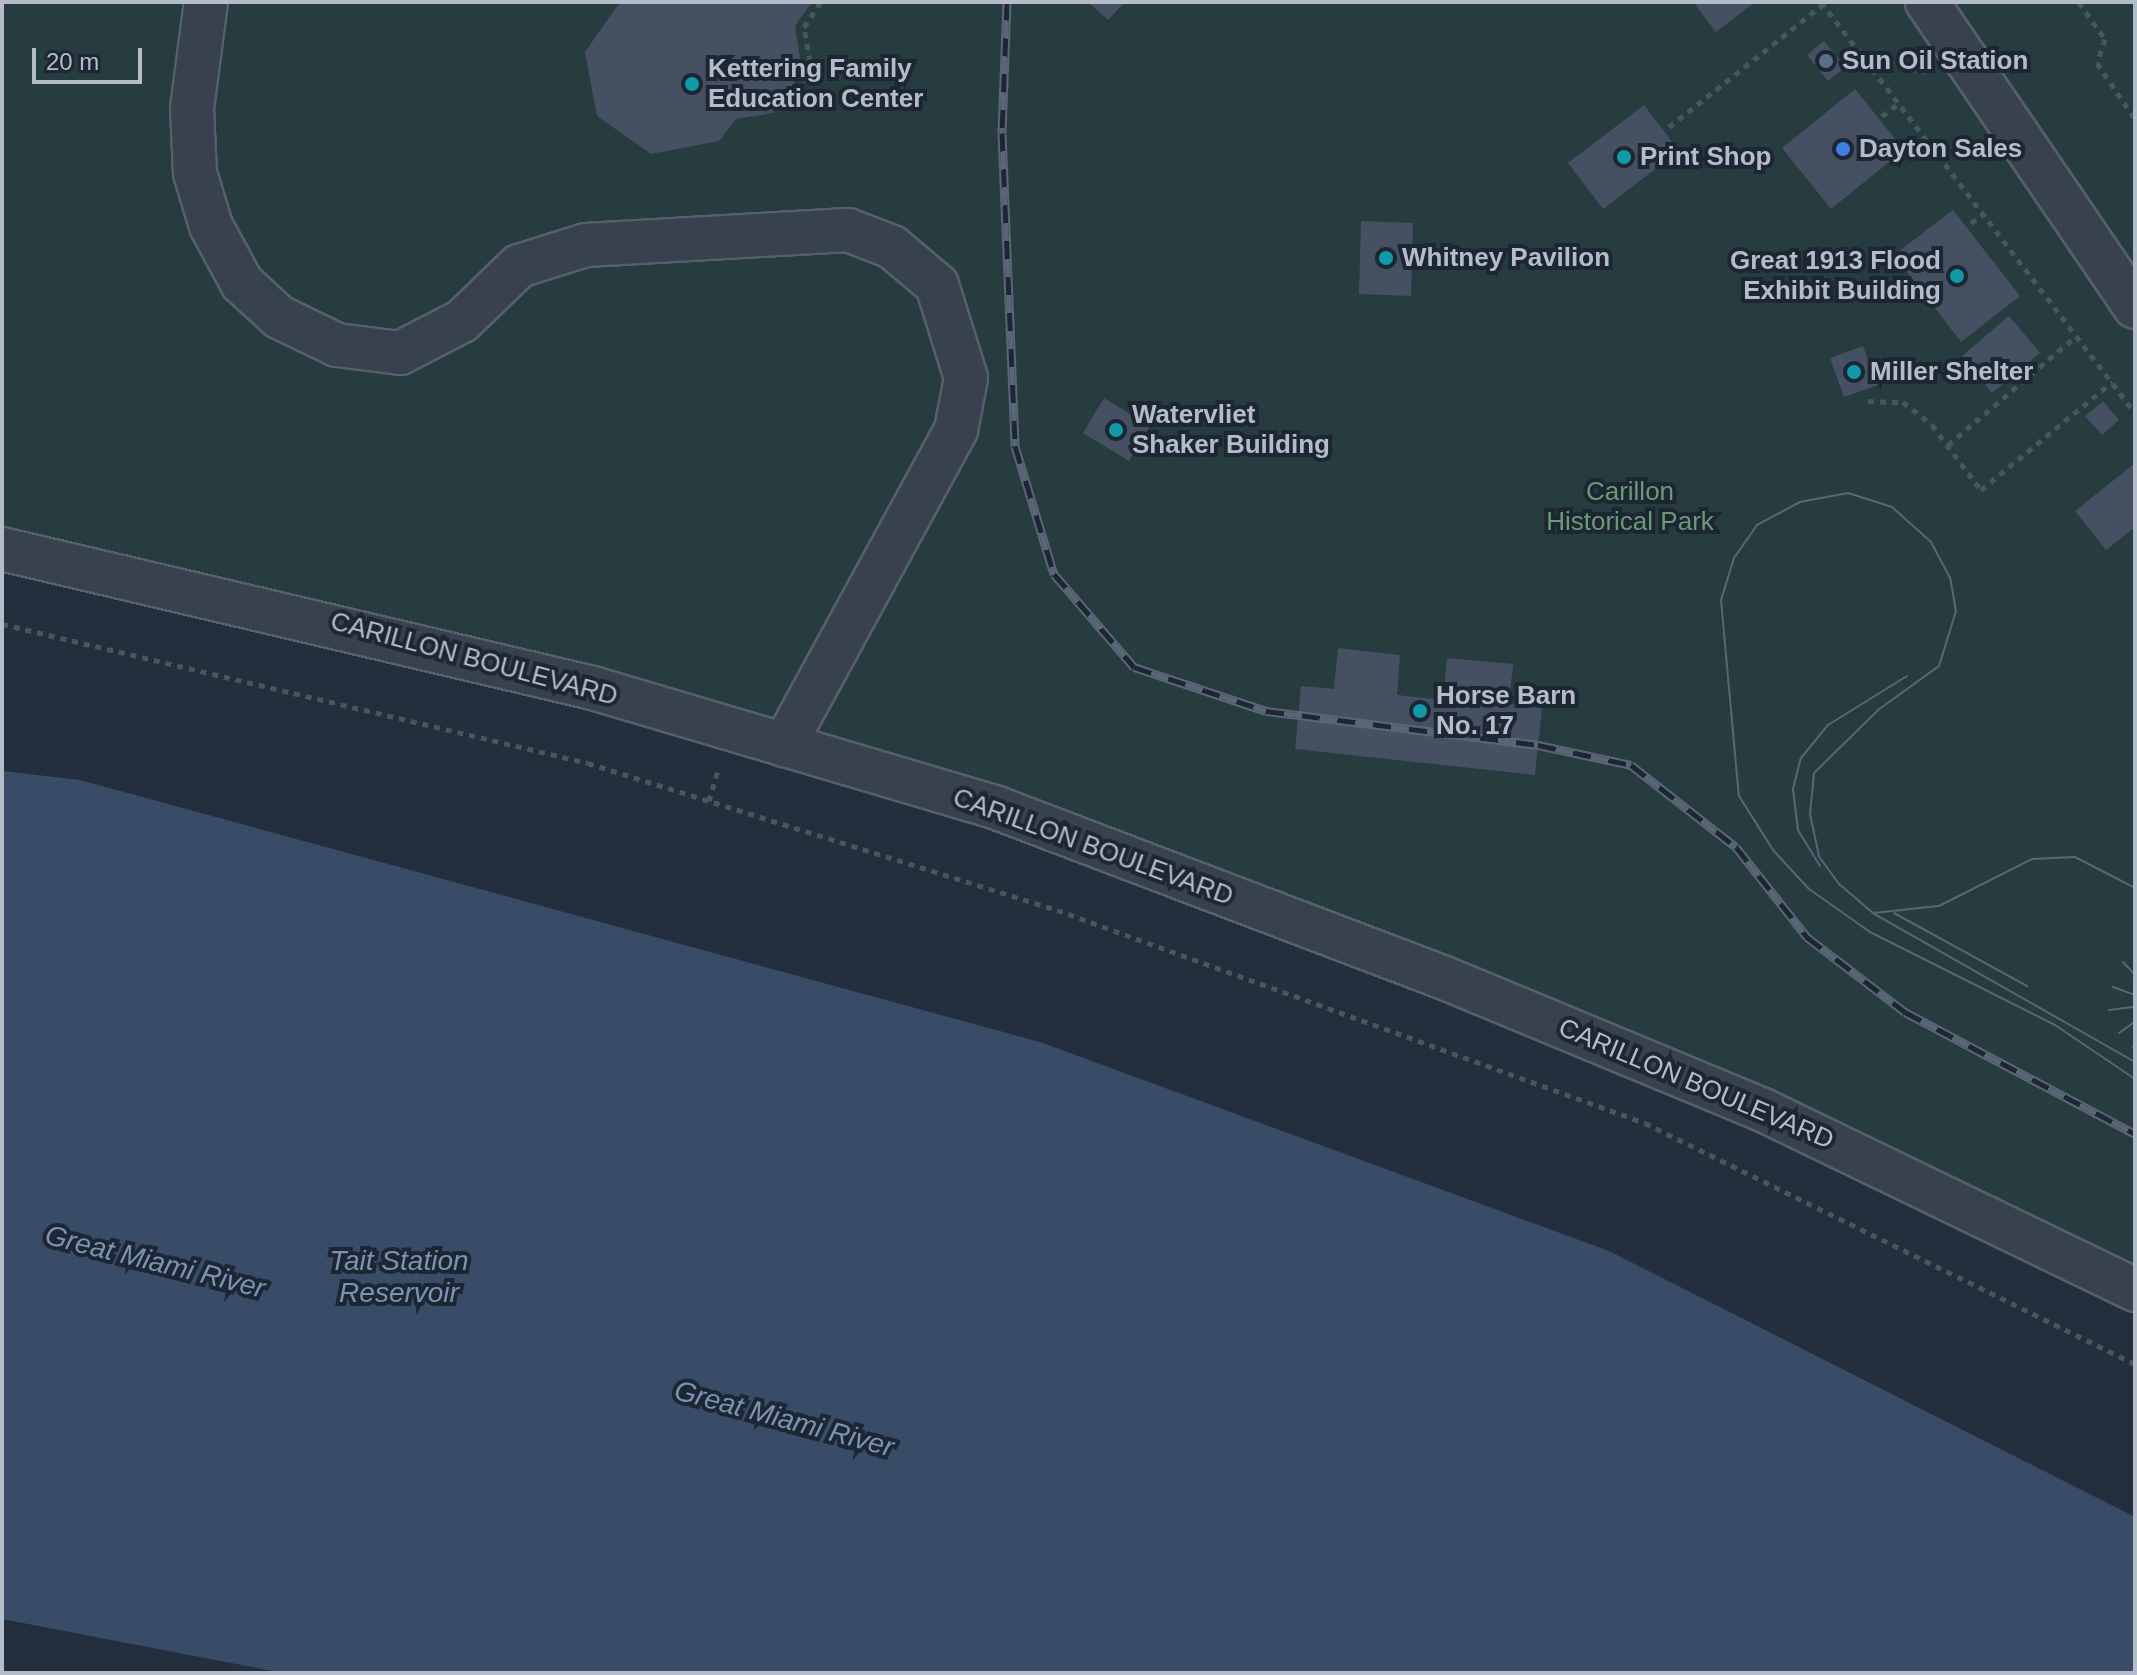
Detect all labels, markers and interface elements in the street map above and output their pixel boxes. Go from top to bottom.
scale bar [36,32,146,82]
place label: Sun Oil Station [1842,45,2028,77]
text: 20 m [46,48,99,75]
marker: Sun Oil Station [1817,52,1835,70]
place label: Kettering Family Education Center [708,53,923,114]
marker: Kettering Family Education Center [683,75,701,93]
place label: Dayton Sales [1859,133,2022,165]
marker: Dayton Sales [1834,140,1852,158]
place label: Print Shop [1640,141,1771,173]
marker: Print Shop [1615,148,1633,166]
place label: Whitney Pavilion [1402,242,1610,274]
place label: Great 1913 Flood Exhibit Building [1730,245,1941,306]
marker: Whitney Pavilion [1377,249,1395,267]
marker: Great 1913 Flood Exhibit Building [1948,267,1966,285]
place label: Miller Shelter [1870,356,2033,388]
marker: Miller Shelter [1845,363,1863,381]
place label: Watervliet Shaker Building [1132,399,1330,460]
marker: Watervliet Shaker Building [1107,421,1125,439]
park label: Carillon Historical Park [1546,476,1714,538]
street label: CARILLON BOULEVARD [327,606,621,712]
place label: Horse Barn No. 17 [1436,680,1576,742]
marker: Horse Barn No. 17 [1411,702,1429,720]
street label: CARILLON BOULEVARD [949,782,1237,912]
street label: CARILLON BOULEVARD [1554,1012,1838,1156]
water label: Great Miami River [41,1218,269,1306]
water label: Tait Station Reservoir [329,1244,469,1310]
water label: Great Miami River [671,1374,897,1464]

